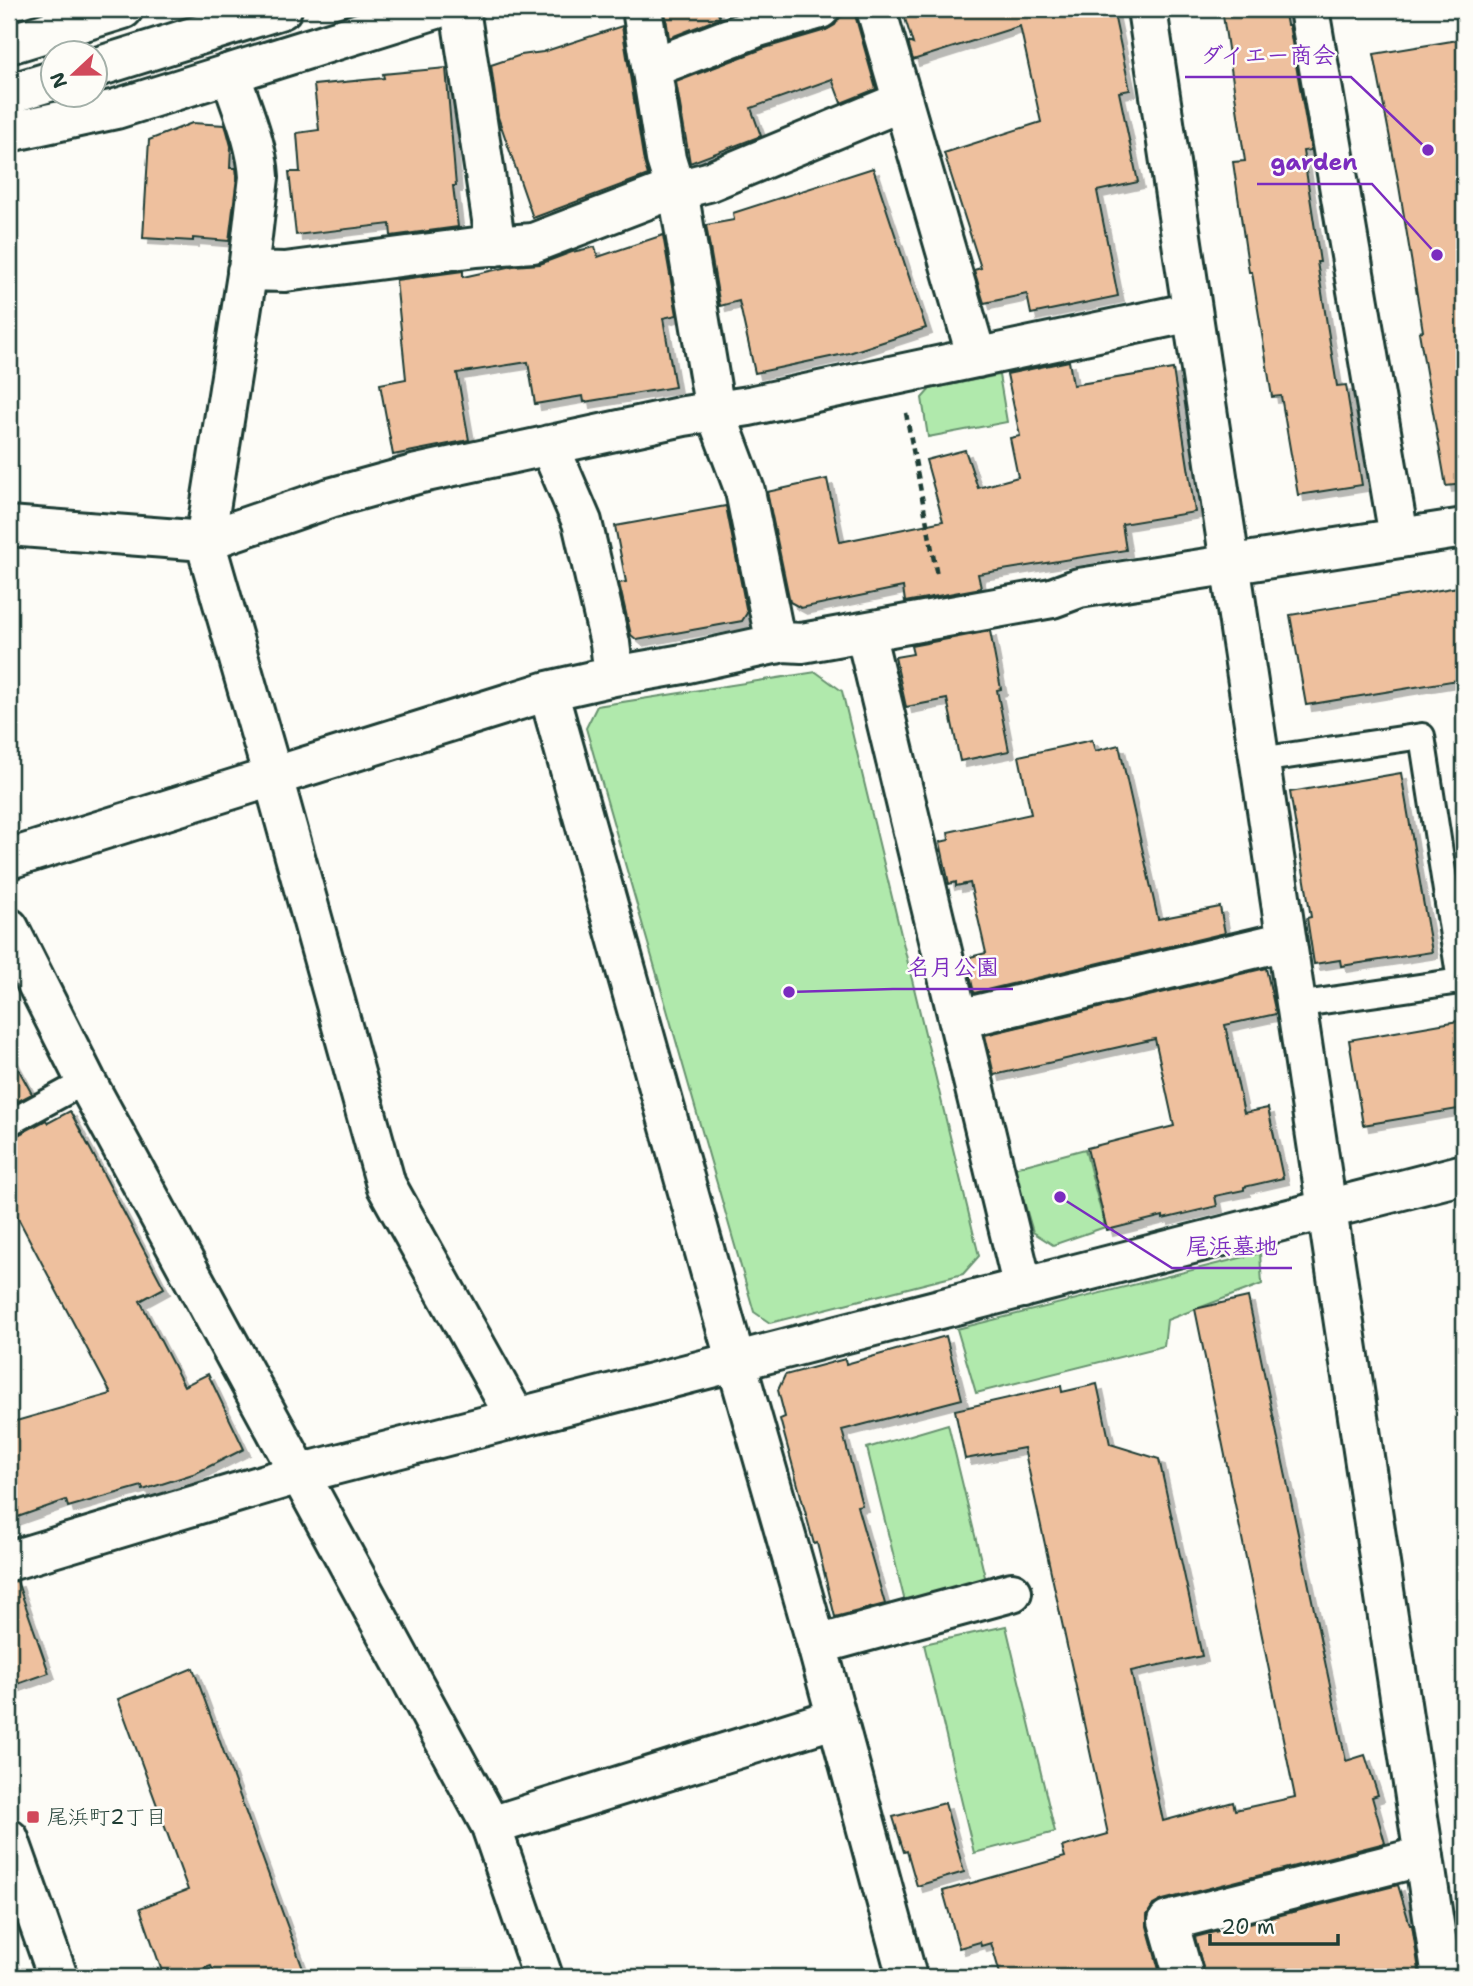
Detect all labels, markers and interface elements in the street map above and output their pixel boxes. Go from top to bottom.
callout: ダイエー商会 [1185,33,1351,77]
north arrow [38,38,108,108]
text: ダイエー商会 [1200,40,1336,70]
text: N [44,69,73,92]
callout: garden [1257,140,1372,184]
text: garden [1270,147,1358,177]
callout: 名月公園 [893,945,1013,989]
text: 名月公園 [907,952,999,982]
callout: 尾浜墓地 [1172,1224,1292,1268]
text: 尾浜墓地 [1186,1231,1278,1261]
place label: 尾浜町2丁目 [47,1803,167,1831]
marker: 尾浜町2丁目 [25,1809,41,1825]
scale bar [1210,1902,1338,1946]
text: 20 m [1221,1913,1275,1941]

